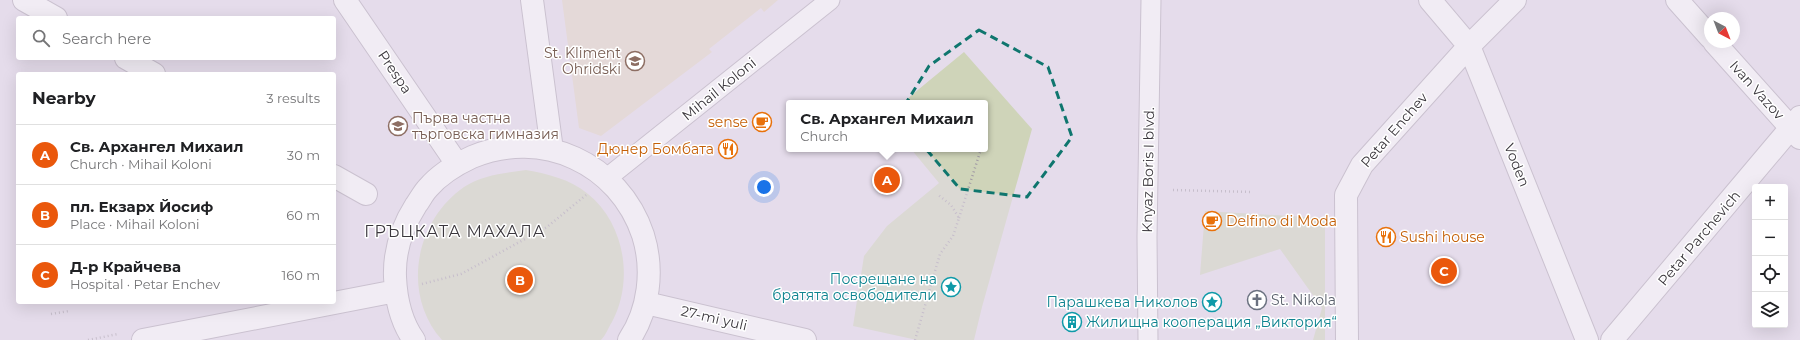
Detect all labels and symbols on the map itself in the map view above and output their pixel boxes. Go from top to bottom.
north arrow [1704,12,1740,48]
place label: St. Kliment Ohridski [544,44,621,78]
street label: Prespa [374,47,416,97]
school or university icon: St. Kliment Ohridski [624,50,646,72]
street label: Mihail Koloni [678,54,760,124]
street label: Ivan Vazov [1726,57,1789,124]
street label: Petar Enchev [1357,89,1432,171]
street label: Knyaz Boris I blvd. [1138,107,1158,233]
place label: Първа частна търговска гимназия [412,109,559,143]
cafe icon: sense [751,111,773,133]
place label: sense [708,113,748,131]
school or university icon: Първа частна търговска гимназия [387,115,409,137]
restaurant icon: Дюнер Бомбата [717,138,739,160]
place label: Дюнер Бомбата [597,140,714,158]
street label: Voden [1500,141,1534,189]
pin: A [874,165,900,195]
your location [754,177,774,197]
street label: Petar Parchevich [1654,187,1744,289]
cafe icon: Delfino di Moda [1201,210,1223,232]
place label: Delfino di Moda [1226,212,1337,230]
district label: ГРЪЦКАТА МАХАЛА [364,222,546,241]
restaurant icon: Sushi house [1375,226,1397,248]
place label: Sushi house [1400,228,1485,246]
pin: C [1431,256,1457,286]
pin: B [507,265,533,295]
place label: Посрещане на братята освободители [772,270,937,304]
place icon: Посрещане на братята освободители [940,276,962,298]
church icon: St. Nikola [1246,289,1268,311]
place icon: Парашкева Николов [1201,291,1223,313]
place label: St. Nikola [1271,291,1336,309]
place label: Парашкева Николов [1047,293,1198,311]
street label: 27-mi yuli [679,302,749,334]
building icon: Жилищна кооперация „Виктория“ [1061,311,1083,333]
place label: Жилищна кооперация „Виктория“ [1086,313,1337,331]

